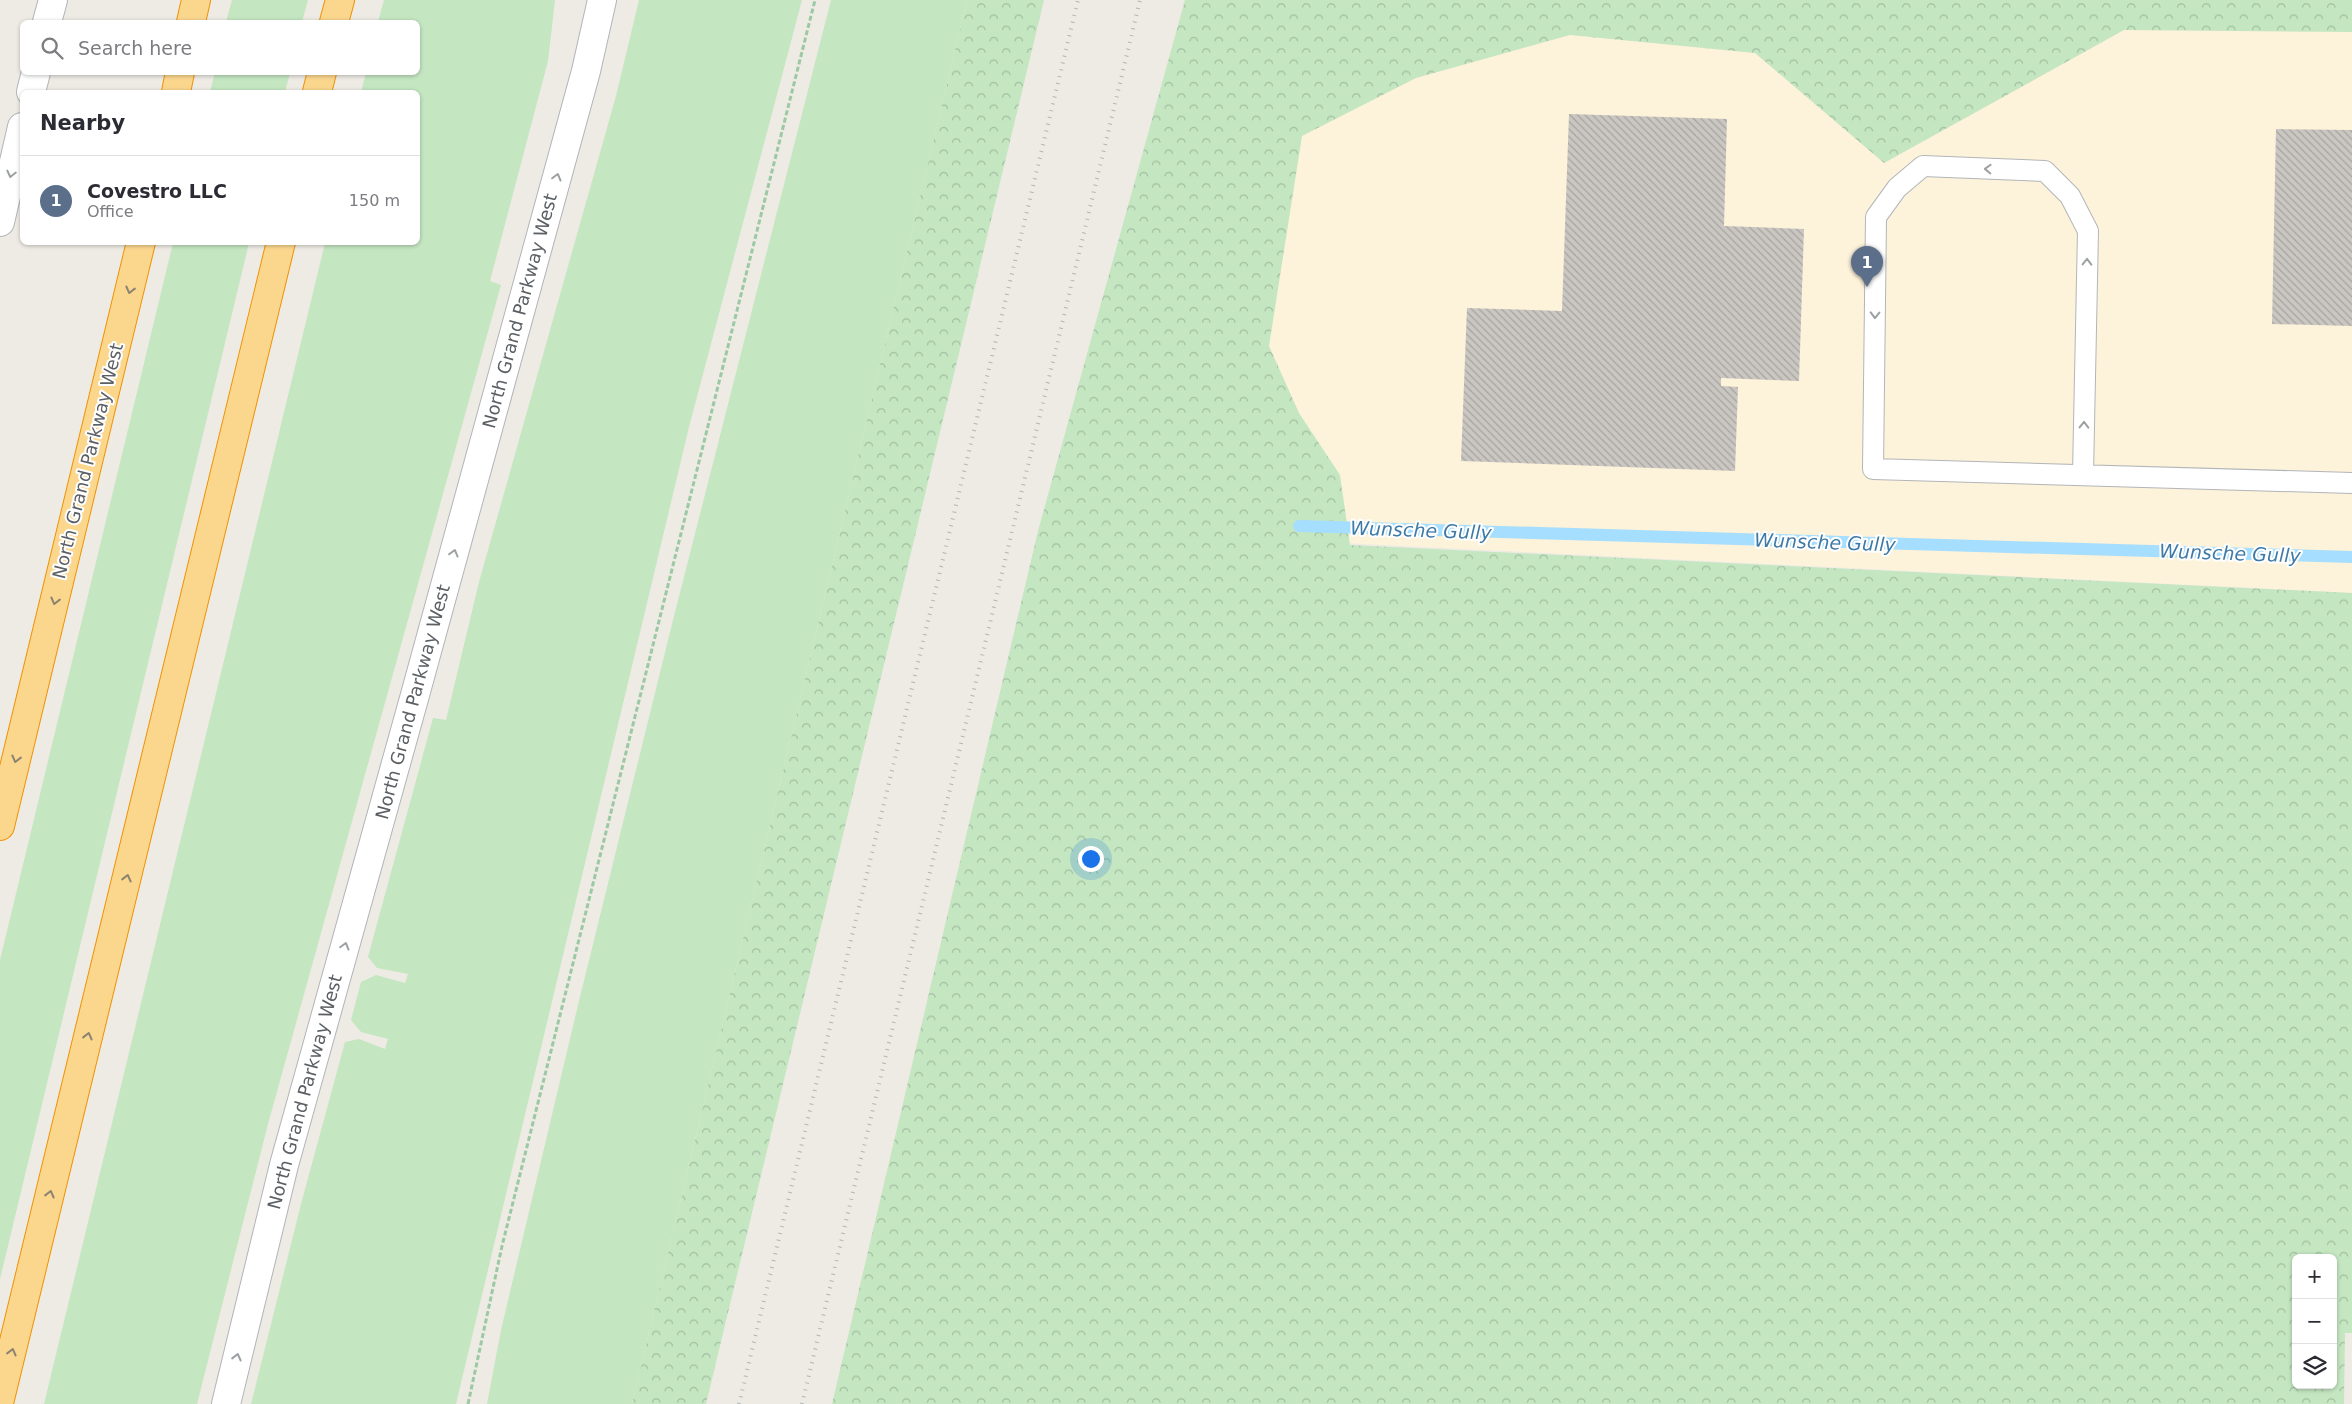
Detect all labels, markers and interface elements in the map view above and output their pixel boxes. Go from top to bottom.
search box [20,20,420,75]
icon: search [38,34,66,62]
text: Search here [78,37,192,59]
text: Nearby [40,111,125,135]
one-way arrow [1984,164,1992,174]
one-way arrow [6,170,17,179]
one-way arrow [551,172,562,181]
text: Covestro LLC [87,180,227,202]
text: 1 [50,191,62,210]
text: 150 m [349,191,400,210]
street label: North Grand Parkway West [478,191,561,431]
text: Office [87,202,134,221]
pin: 1 [1851,246,1883,287]
one-way arrow [2082,258,2092,266]
one-way arrow [125,285,136,294]
one-way arrow [1870,312,1880,319]
street label: North Grand Parkway West [48,341,127,581]
one-way arrow [2078,421,2089,429]
water label: Wunsche Gully [1350,517,1493,543]
water label: Wunsche Gully [1754,529,1897,555]
water label: Wunsche Gully [2159,540,2302,566]
one-way arrow [448,549,459,557]
street label: North Grand Parkway West [371,582,454,822]
one-way arrow [50,596,60,604]
one-way arrow [11,754,22,763]
your location [1078,846,1104,872]
one-way arrow [121,874,132,883]
one-way arrow [339,941,350,950]
street label: North Grand Parkway West [263,972,346,1212]
one-way arrow [82,1032,93,1041]
one-way arrow [44,1190,55,1199]
map controls [2292,1254,2337,1389]
button: + [2292,1254,2337,1299]
button: − [2292,1299,2337,1344]
button: layers [2292,1344,2337,1389]
one-way arrow [6,1349,16,1357]
one-way arrow [231,1352,242,1361]

